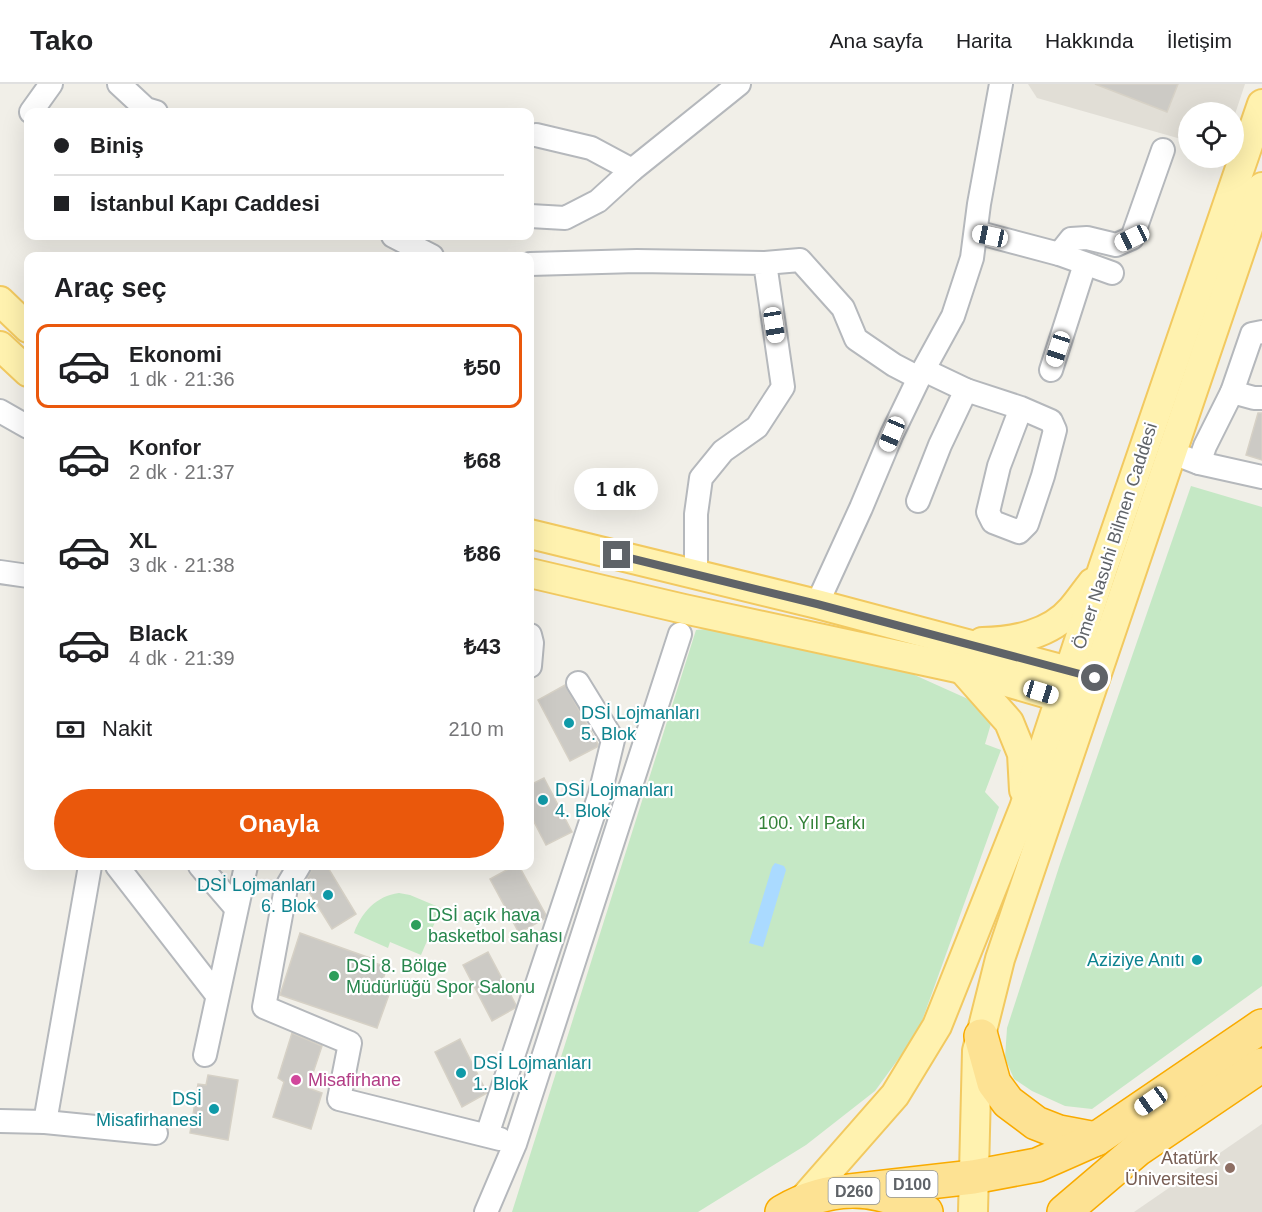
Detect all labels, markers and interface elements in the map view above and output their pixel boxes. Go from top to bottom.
text: Tako [30,25,93,56]
text: Ana sayfa [830,29,923,52]
text: Harita [956,29,1012,52]
text: Hakkında [1045,29,1134,52]
text: İletişim [1167,29,1232,52]
map controls [1178,102,1244,168]
button: locate [1178,102,1244,168]
text: Biniş [90,133,144,158]
text: İstanbul Kapı Caddesi [90,191,320,216]
car [1112,222,1152,254]
car [971,223,1009,249]
text: Araç seç [54,273,167,303]
car [762,306,786,344]
car [1044,329,1072,369]
icon: car [57,339,111,393]
text: Ekonomi [129,342,222,367]
text: ₺50 [464,355,501,380]
text: 1 dk · 21:36 [129,368,235,390]
car [877,414,907,454]
street label: Ömer Nasuhi Bilmen Caddesi [1069,420,1161,652]
icon: car [57,432,111,486]
text: Konfor [129,435,201,460]
text: ₺68 [464,448,501,473]
text: 2 dk · 21:37 [129,461,235,483]
callout: 1 dk [575,468,659,510]
text: 1 dk [596,478,636,500]
icon: car [57,525,111,579]
text: XL [129,528,157,553]
text: ₺86 [464,541,501,566]
route end [603,541,630,568]
text: 3 dk · 21:38 [129,554,235,576]
icon: car [57,618,111,672]
text: Black [129,621,188,646]
text: ₺43 [464,634,501,659]
text: 4 dk · 21:39 [129,647,235,669]
route start [1081,664,1108,691]
car [1021,678,1061,706]
place label: DSİ Lojmanları 5. Blok [581,703,700,744]
icon: cash [54,713,87,746]
text: Nakit [102,716,152,741]
marker: DSİ Lojmanları 5. Blok [562,716,576,730]
text: 210 m [448,718,504,740]
place label: DSİ Lojmanları 4. Blok [555,780,674,821]
button: Onayla [54,789,504,858]
marker: DSİ Lojmanları 4. Blok [536,793,550,807]
park label: 100. Yıl Parkı [758,813,866,833]
place label: DSİ Lojmanları 6. Blok [197,875,317,916]
marker: DSİ Lojmanları 6. Blok [321,888,335,902]
place label: DSİ açık hava basketbol sahası [428,905,563,946]
marker: DSİ açık hava basketbol sahası [409,918,423,932]
place label: Aziziye Anıtı [1087,950,1185,970]
marker: Aziziye Anıtı [1190,953,1204,967]
place label: DSİ 8. Bölge Müdürlüğü Spor Salonu [346,956,535,997]
marker: DSİ 8. Bölge Müdürlüğü Spor Salonu [327,969,341,983]
place label: DSİ Lojmanları 1. Blok [473,1053,592,1094]
marker: DSİ Lojmanları 1. Blok [454,1066,468,1080]
place label: Misafirhane [308,1070,401,1090]
marker: Misafirhane [289,1073,303,1087]
car [1131,1083,1171,1119]
place label: DSİ Misafirhanesi [96,1089,202,1130]
marker: DSİ Misafirhanesi [207,1102,221,1116]
place label: Atatürk Üniversitesi [1125,1148,1219,1189]
marker: Atatürk Üniversitesi [1223,1161,1237,1175]
road number: D100 [886,1171,938,1197]
road number: D260 [828,1178,880,1204]

